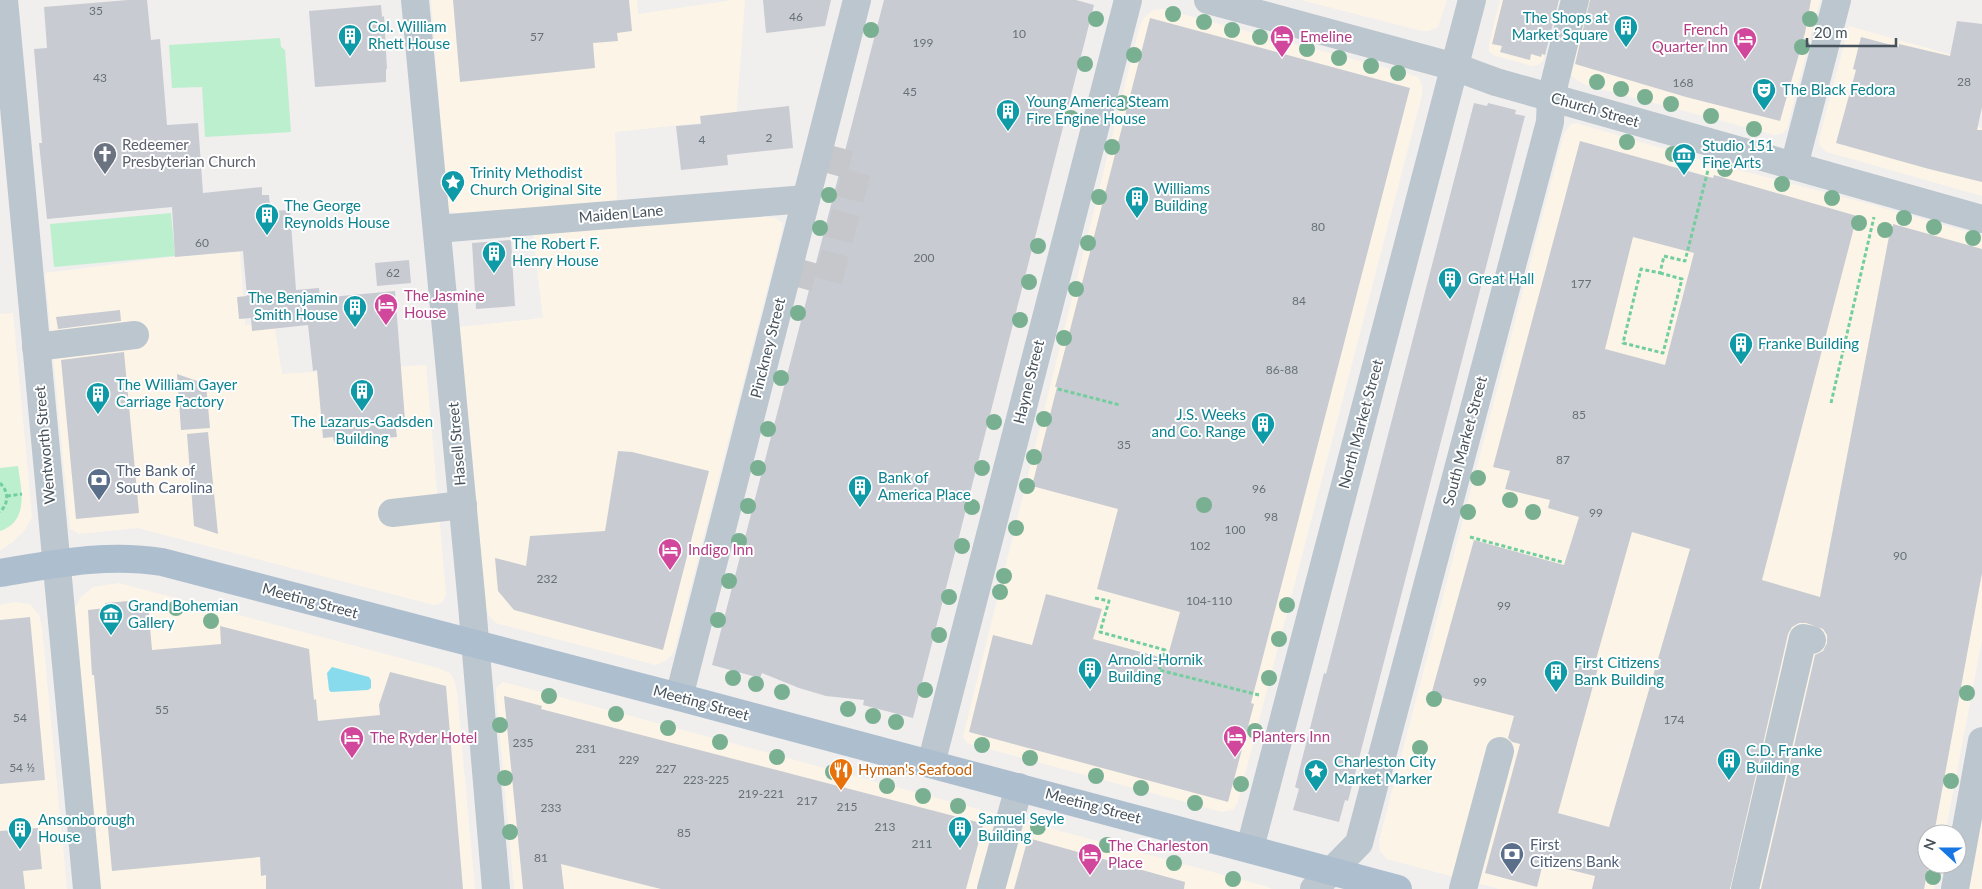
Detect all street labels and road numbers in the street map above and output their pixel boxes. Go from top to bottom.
street label: Church Street [1549,88,1642,130]
street label: Maiden Lane [578,200,664,226]
street label: Pinckney Street [746,295,788,400]
street label: Hayne Street [1009,337,1047,426]
street label: North Market Street [1334,357,1386,490]
street label: South Market Street [1438,374,1490,507]
street label: Wentworth Street [30,384,58,505]
street label: Hasell Street [443,401,469,486]
street label: Meeting Street [260,579,361,622]
street label: Meeting Street [651,681,752,724]
street label: Meeting Street [1043,784,1144,827]

